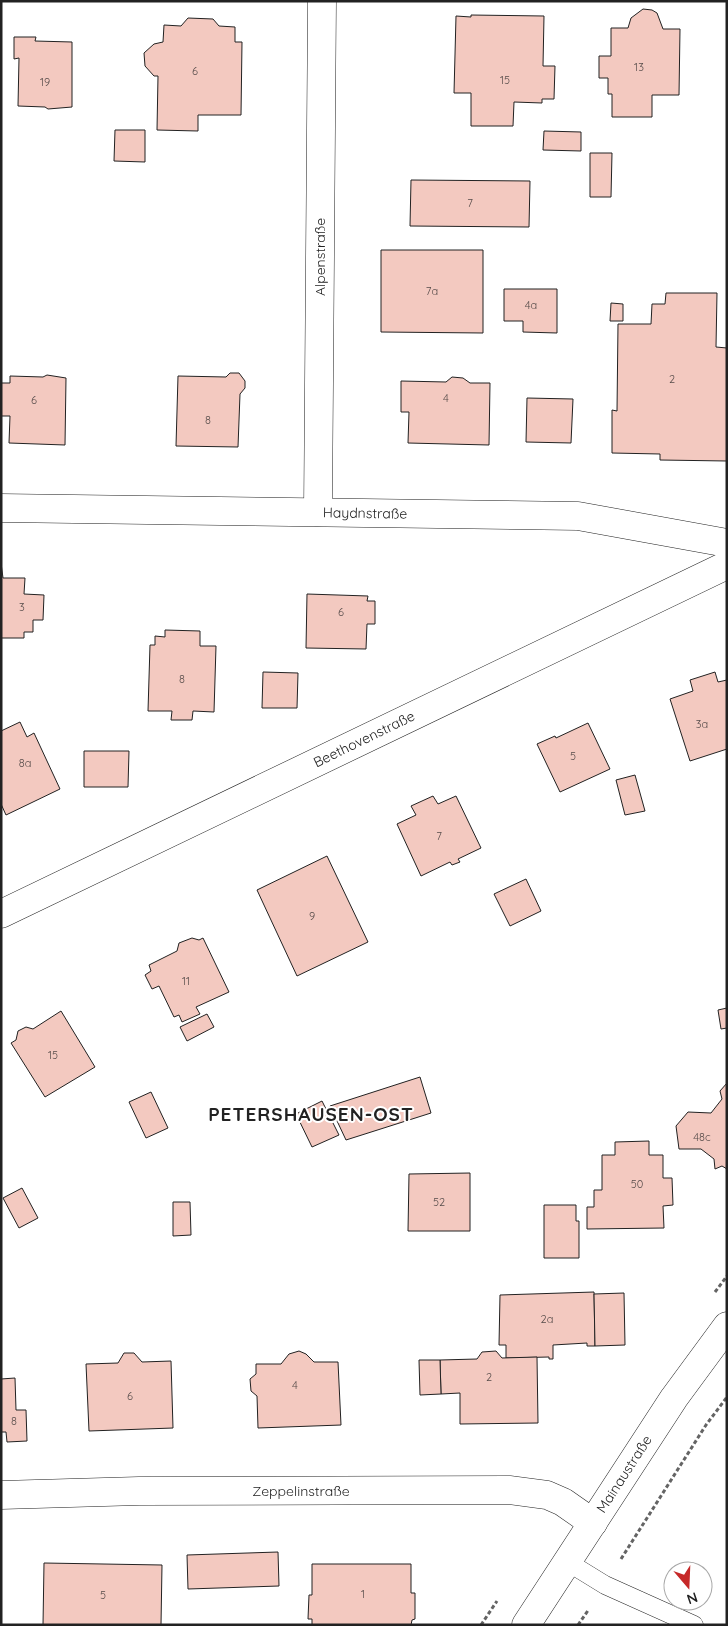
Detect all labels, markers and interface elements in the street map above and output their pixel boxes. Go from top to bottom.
house number: 13 [634,60,644,74]
house number: 6 [192,64,198,78]
house number: 15 [500,73,510,87]
house number: 19 [40,75,50,89]
house number: 7 [467,196,473,210]
street label: Alpenstraße [311,218,329,296]
house number: 7a [426,284,438,298]
house number: 4a [525,298,537,312]
house number: 2 [669,372,675,386]
house number: 4 [443,391,449,405]
house number: 6 [31,393,37,407]
house number: 8 [205,413,211,427]
street label: Haydnstraße [323,503,407,523]
house number: 3 [19,600,25,614]
house number: 6 [338,605,344,619]
house number: 8 [179,672,185,686]
street label: Beethovenstraße [310,707,418,771]
house number: 3a [696,717,708,731]
house number: 5 [570,749,576,763]
house number: 8a [19,756,31,770]
house number: 7 [436,829,442,843]
house number: 9 [309,909,315,923]
house number: 11 [182,974,190,988]
house number: 15 [48,1048,58,1062]
district label: PETERSHAUSEN-OST [208,1102,414,1126]
house number: 48c [693,1130,711,1144]
house number: 50 [631,1177,643,1191]
house number: 52 [433,1195,445,1209]
house number: 2a [541,1312,553,1326]
house number: 2 [486,1370,492,1384]
house number: 4 [292,1378,298,1392]
house number: 6 [127,1389,133,1403]
house number: 8 [11,1414,17,1428]
street label: Mainaustraße [592,1432,656,1516]
street label: Zeppelinstraße [252,1482,350,1500]
north arrow [663,1561,713,1611]
house number: 1 [361,1587,365,1601]
house number: 5 [100,1588,106,1602]
text: N [684,1588,700,1608]

